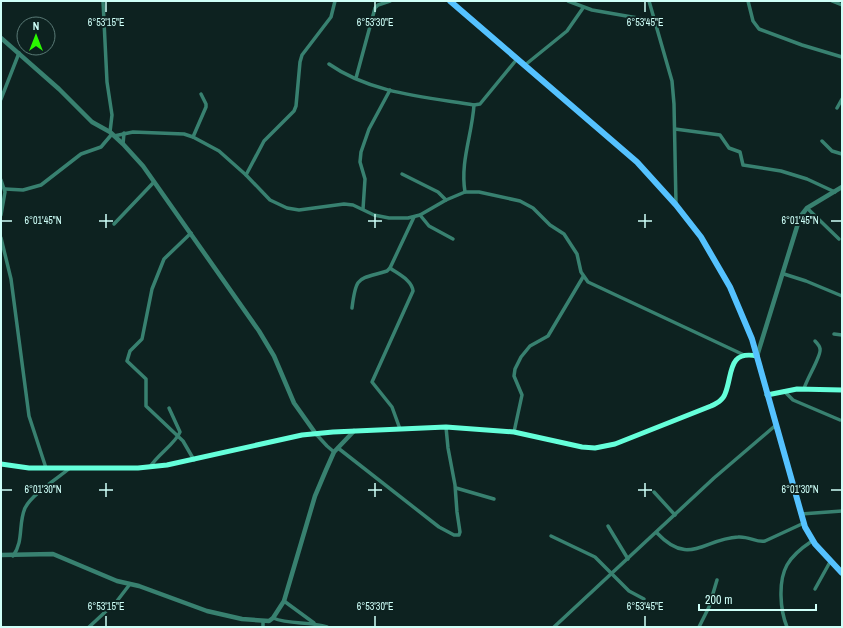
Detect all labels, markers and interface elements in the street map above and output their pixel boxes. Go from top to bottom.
north arrow [16,16,56,56]
text: 6°53'15"E [88,16,124,29]
text: 6°53'30"E [357,16,393,29]
text: 6°53'45"E [627,16,663,29]
text: N [33,19,39,33]
text: 6°01'45"N [24,214,62,227]
text: 6°01'45"N [781,214,819,227]
text: 6°01'30"N [24,483,62,496]
text: 6°01'30"N [781,483,819,496]
scale bar [699,586,816,612]
text: 200 m [705,592,732,608]
text: 6°53'15"E [88,600,124,613]
text: 6°53'30"E [357,600,393,613]
text: 6°53'45"E [627,600,663,613]

